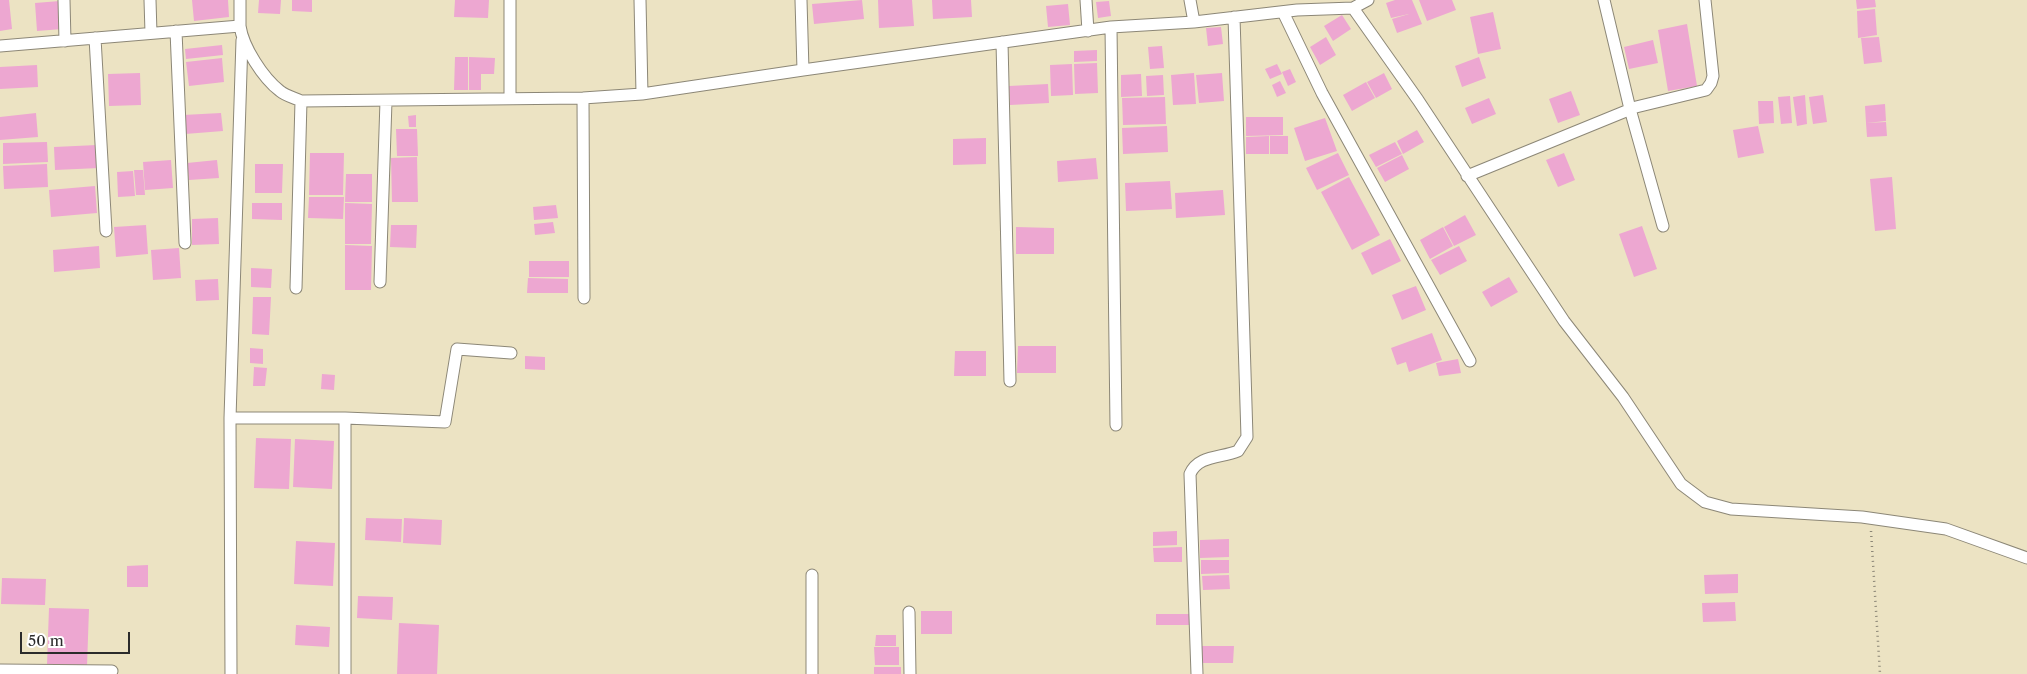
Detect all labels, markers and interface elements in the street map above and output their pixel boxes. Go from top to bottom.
scale bar [22,622,132,654]
text: 50 m [28,631,64,650]

